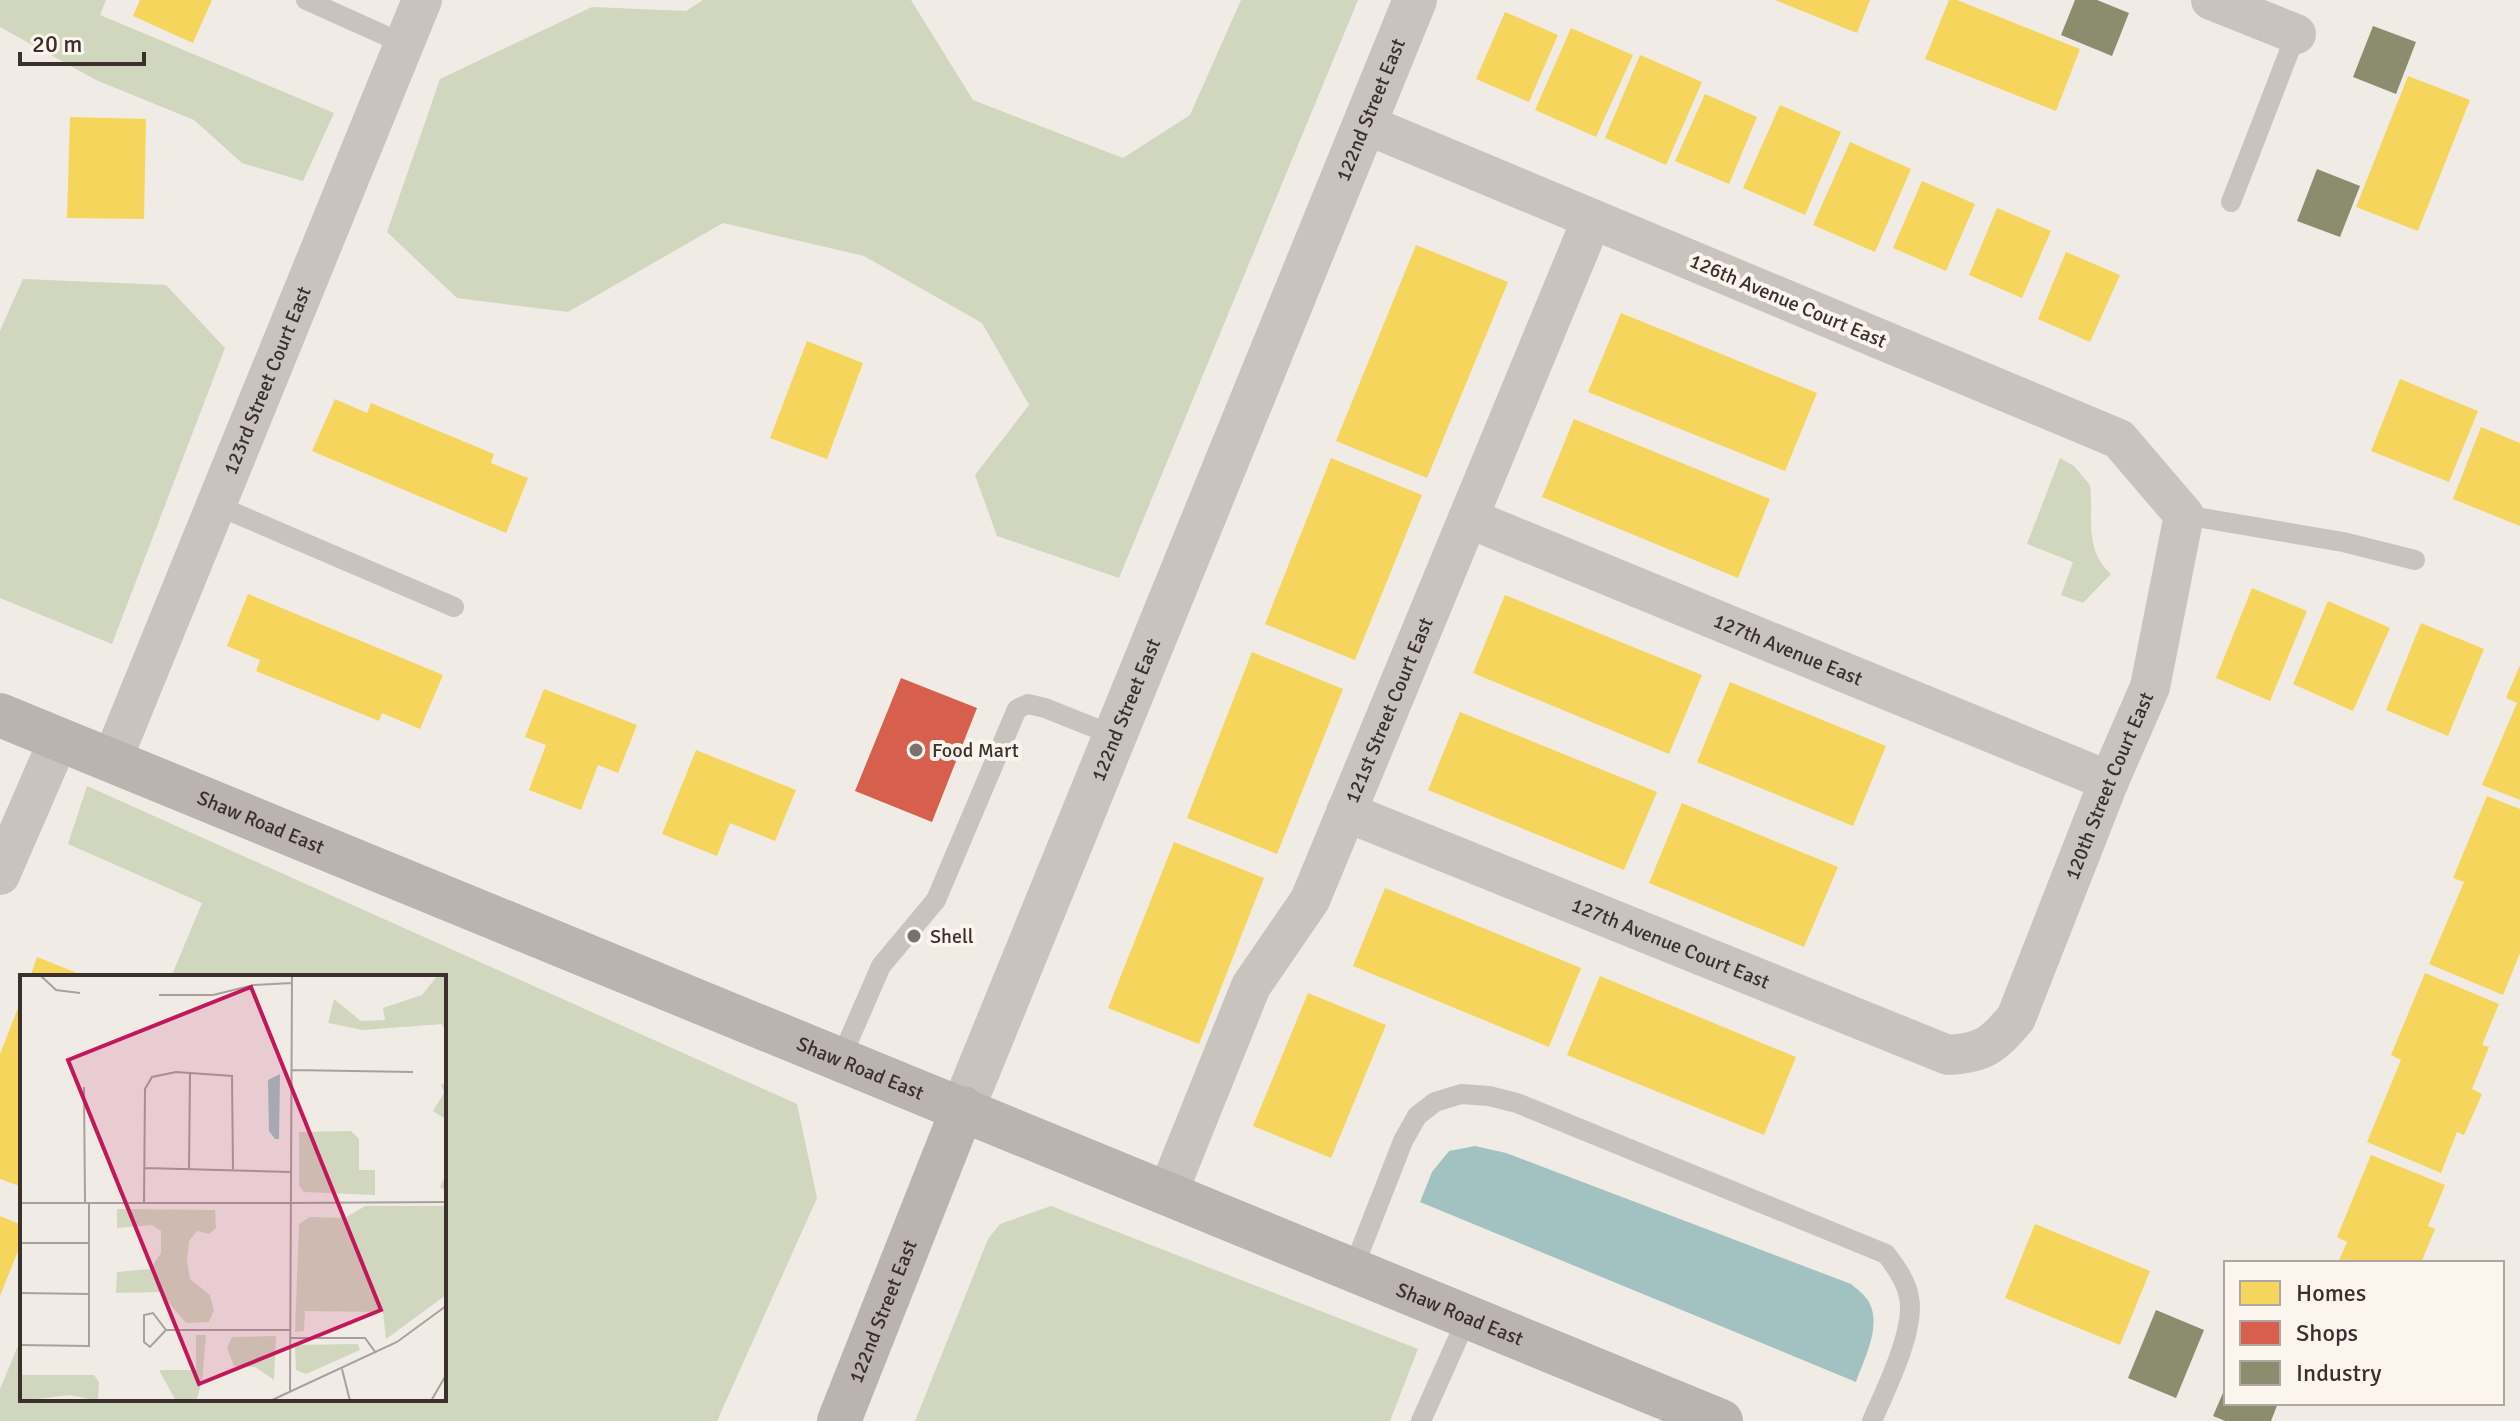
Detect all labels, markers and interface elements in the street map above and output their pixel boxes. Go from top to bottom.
scale bar [20,16,144,66]
text: 20 m [32,29,82,59]
street label: 122nd Street East [1330,35,1410,185]
street label: 126th Avenue Court East [1686,248,1890,354]
street label: 123rd Street Court East [217,283,316,478]
street label: 127th Avenue East [1710,608,1866,691]
street label: 121st Street Court East [1339,613,1438,807]
street label: 122nd Street East [1085,635,1166,785]
street label: 120th Street Court East [2059,688,2159,883]
place label: Food Mart [932,738,1019,763]
marker: Food Mart [907,741,925,759]
street label: Shaw Road East [194,785,328,859]
street label: 127th Avenue Court East [1568,892,1773,994]
place label: Shell [930,924,974,949]
marker: Shell [905,927,923,945]
inset map [20,975,446,1401]
street label: Shaw Road East [793,1031,928,1105]
street label: 122nd Street East [843,1236,922,1387]
legend [2224,1261,2504,1405]
street label: Shaw Road East [1393,1277,1527,1351]
text: Homes [2296,1278,2366,1308]
text: Shops [2296,1318,2358,1348]
text: Industry [2296,1358,2382,1388]

